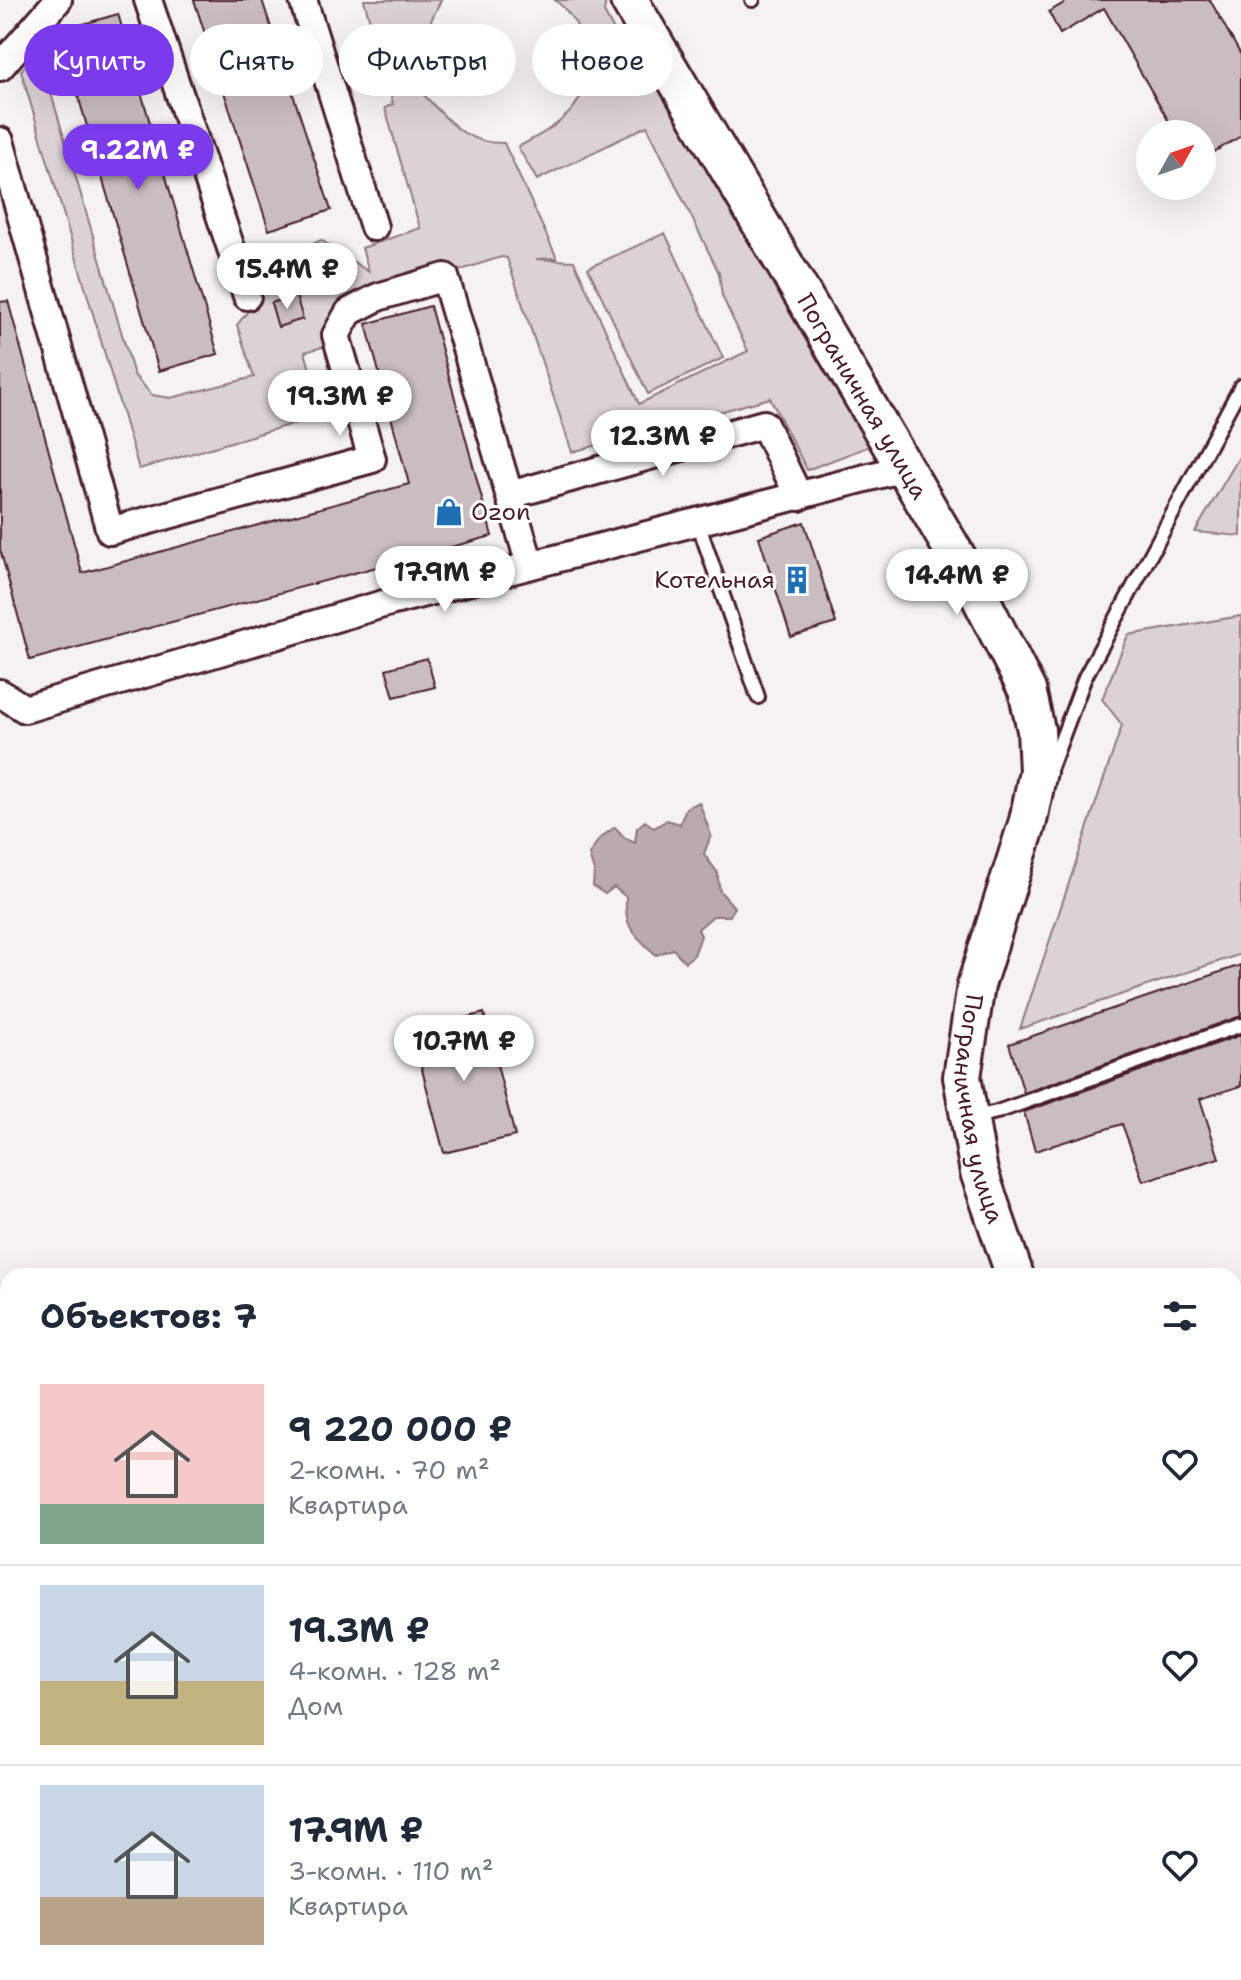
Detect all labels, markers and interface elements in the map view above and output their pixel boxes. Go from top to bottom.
chip: Купить [24,24,174,96]
chip: Снять [190,24,323,96]
chip: Фильтры [339,24,516,96]
chip: Новое [532,24,673,96]
north arrow [1136,120,1216,200]
map controls [1136,120,1216,200]
pin: 9.22M ₽ [64,124,212,192]
text: 9.22M ₽ [81,132,195,167]
pin: 15.4M ₽ [213,243,361,311]
text: 15.4M ₽ [235,251,339,286]
street label: Пограничная улица [789,288,936,505]
pin: 19.3M ₽ [266,370,414,438]
text: 19.3M ₽ [286,378,394,413]
pin: 12.3M ₽ [589,410,737,478]
text: 12.3M ₽ [609,418,717,453]
place label: Ozon [471,496,531,528]
shop icon: Ozon [434,497,464,527]
pin: 17.9M ₽ [371,546,519,614]
pin: 14.4M ₽ [883,549,1031,617]
text: 17.9M ₽ [393,554,497,589]
text: 14.4M ₽ [904,557,1010,592]
place label: Котельная [654,564,775,596]
building icon: Котельная [782,565,812,595]
street label: Пограничная улица [946,992,1012,1228]
pin: 10.7M ₽ [390,1015,538,1083]
text: 10.7M ₽ [412,1023,516,1058]
text: Объектов: 7 [40,1293,257,1339]
icon: filters [1158,1294,1202,1338]
text: 9 220 000 ₽ [288,1406,512,1452]
icon: home [104,1416,200,1512]
icon: heart [1158,1442,1202,1486]
text: 2-комн. · 70 m² [288,1452,490,1487]
text: Квартира [288,1487,408,1522]
text: 19.3M ₽ [288,1607,430,1653]
icon: home [104,1617,200,1713]
icon: heart [1158,1643,1202,1687]
text: 4-комн. · 128 m² [288,1653,501,1688]
text: Дом [288,1688,343,1723]
text: 17.9M ₽ [288,1807,424,1853]
icon: home [104,1817,200,1913]
icon: heart [1158,1843,1202,1887]
text: 3-комн. · 110 m² [288,1853,494,1888]
text: Квартира [288,1888,408,1923]

